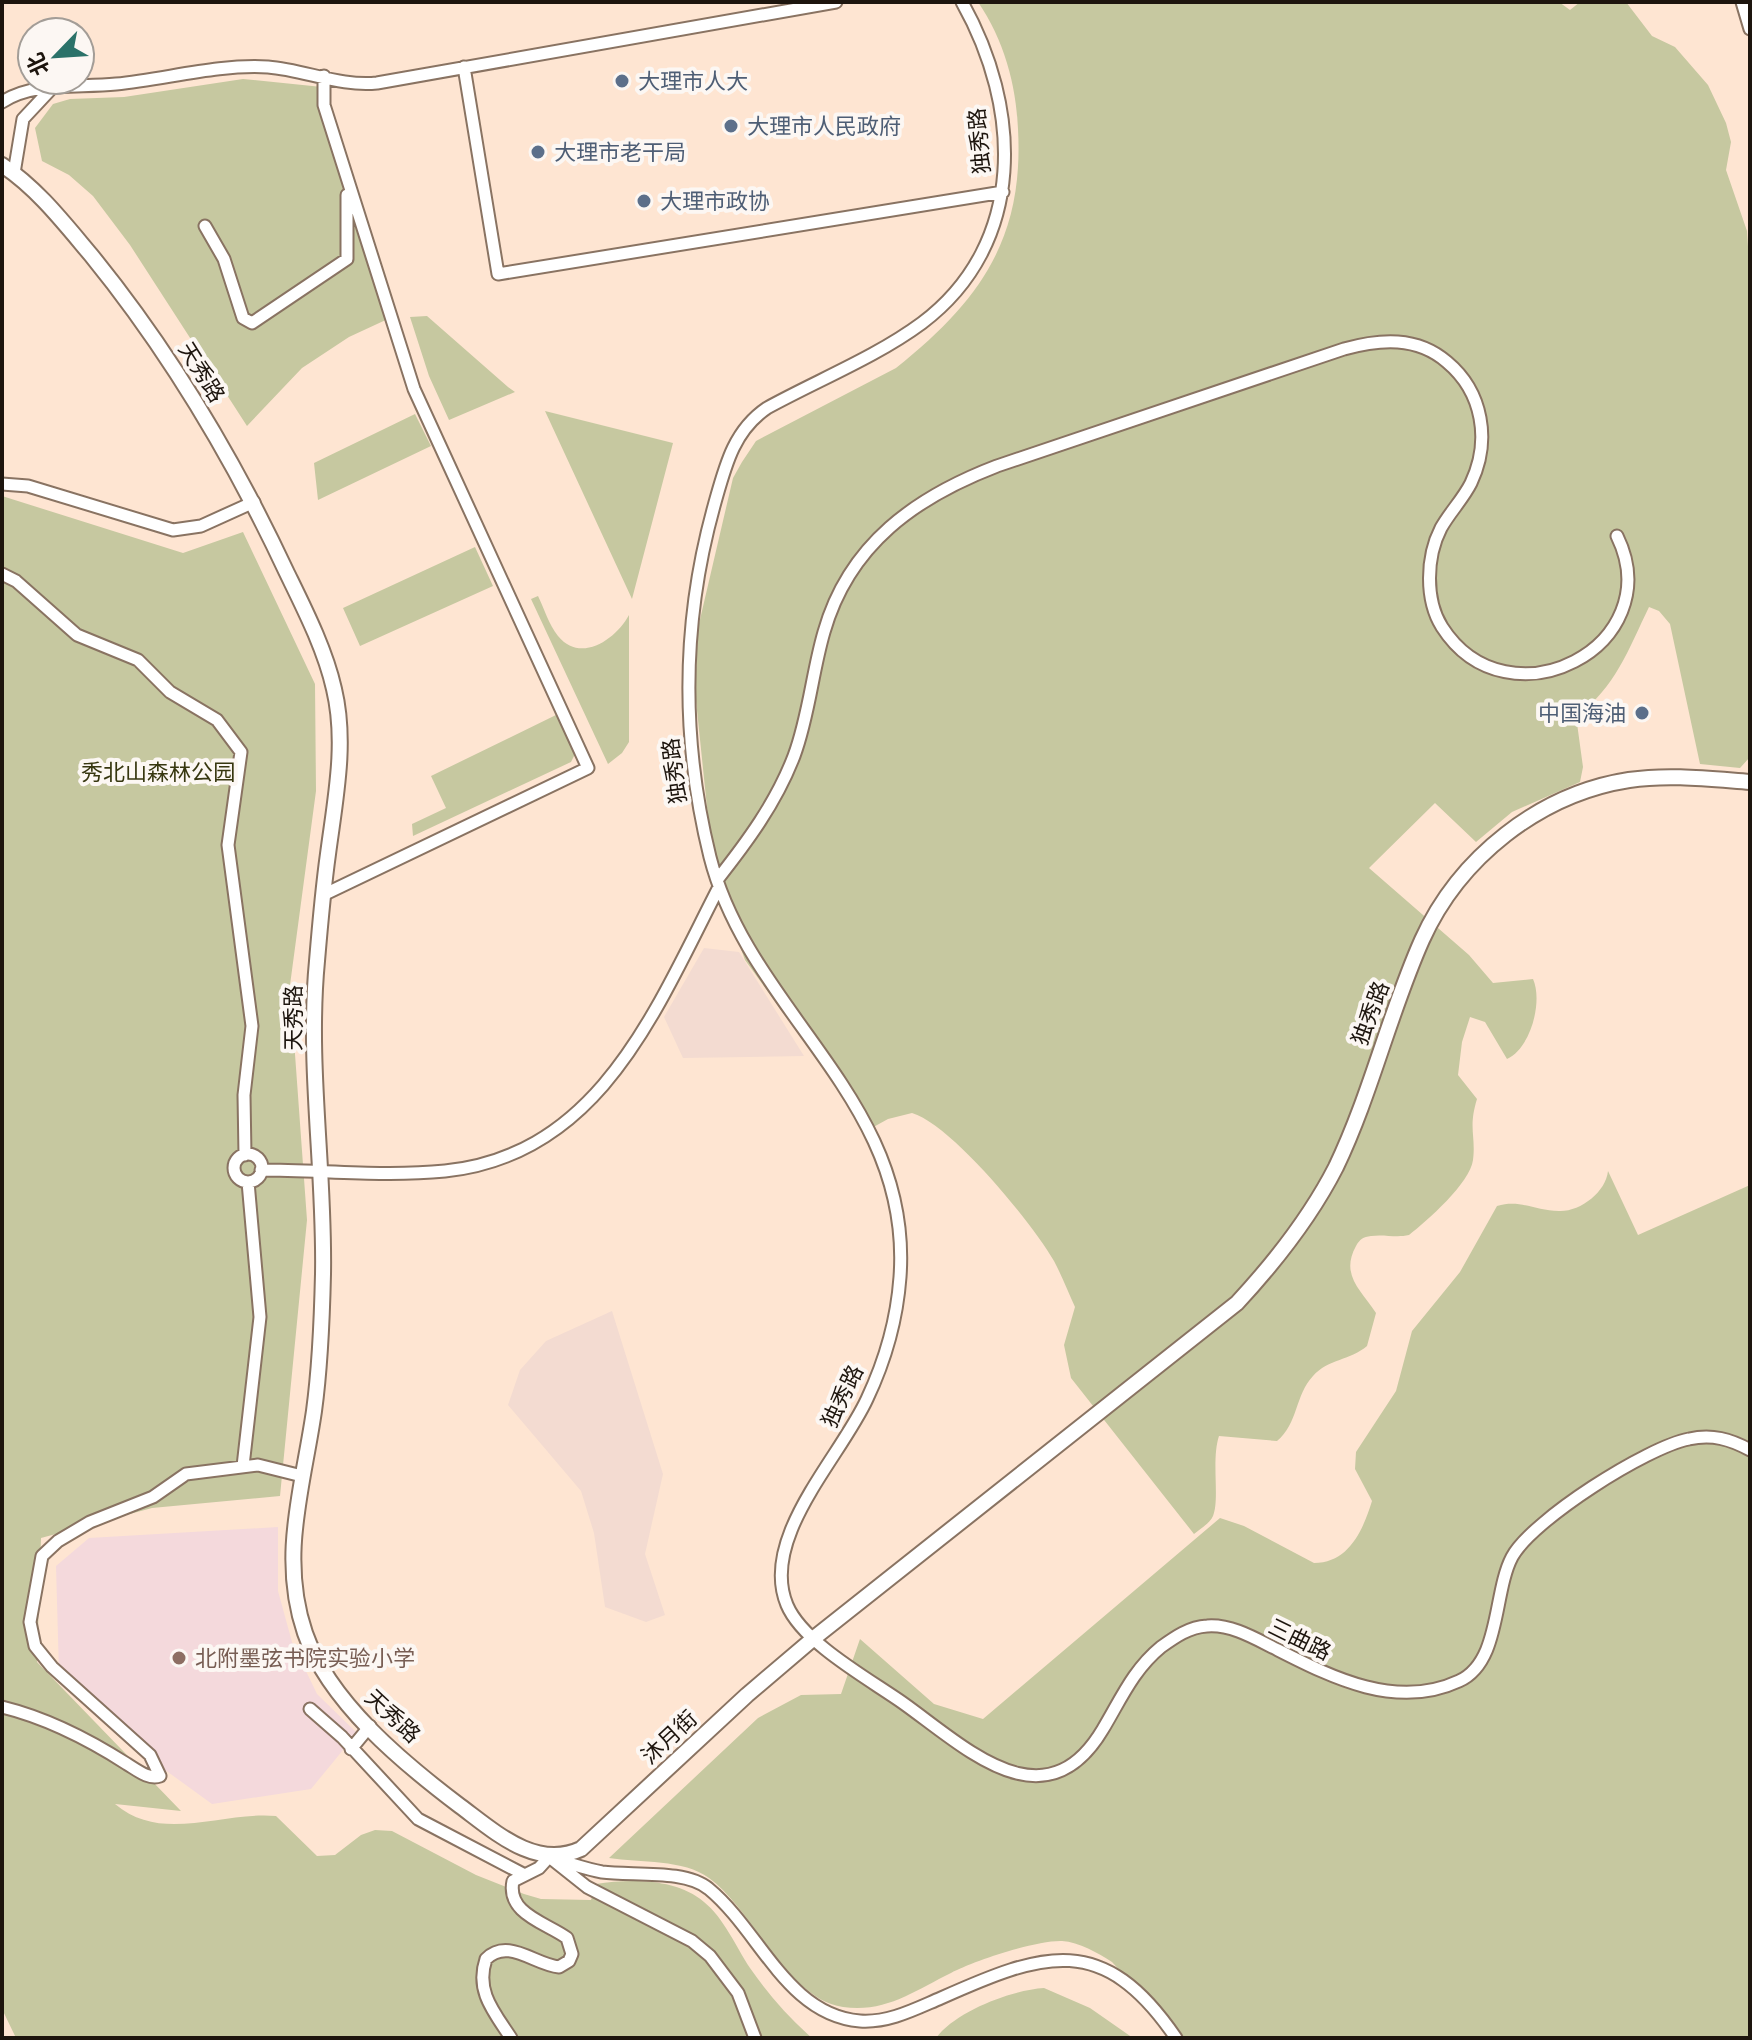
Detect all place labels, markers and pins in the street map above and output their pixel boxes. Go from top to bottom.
place label: 大理市人大 [638,67,748,96]
marker: 大理市人大 [613,72,631,90]
place label: 大理市人民政府 [747,112,901,141]
marker: 大理市人民政府 [722,117,740,135]
place label: 大理市老干局 [554,138,686,167]
marker: 大理市老干局 [529,143,547,161]
place label: 大理市政协 [660,187,770,216]
marker: 大理市政协 [635,192,653,210]
place label: 中国海油 [1538,699,1626,728]
marker: 中国海油 [1633,704,1651,722]
place label: 北附墨弦书院实验小学 [195,1644,415,1673]
marker: 北附墨弦书院实验小学 [170,1649,188,1667]

